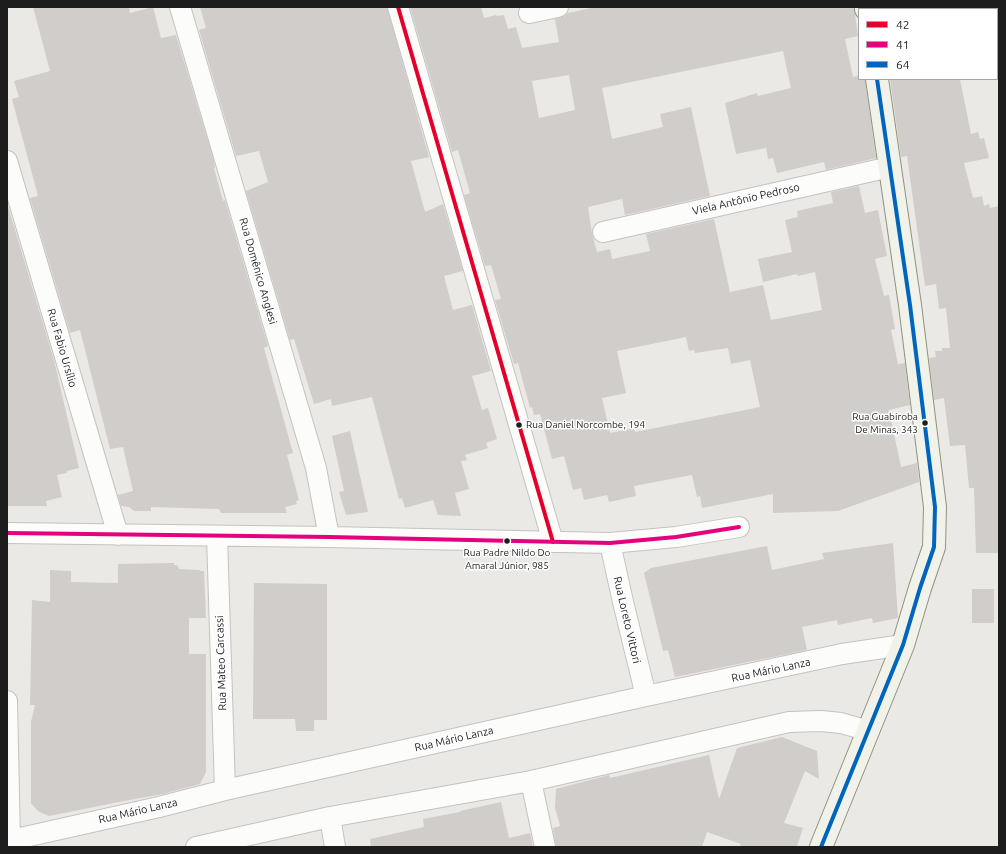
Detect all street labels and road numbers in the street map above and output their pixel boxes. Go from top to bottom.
street label: Viela Antônio Pedroso [691,180,801,218]
street label: Rua Domênico Anglesi [236,216,280,326]
street label: Rua Fabio Ursílio [44,307,80,389]
street label: Rua Loreto Vittori [611,575,643,665]
street label: Rua Mateo Carcassi [213,615,229,711]
street label: Rua Mário Lanza [730,655,812,685]
street label: Rua Mário Lanza [413,724,495,754]
street label: Rua Mário Lanza [97,796,179,826]

